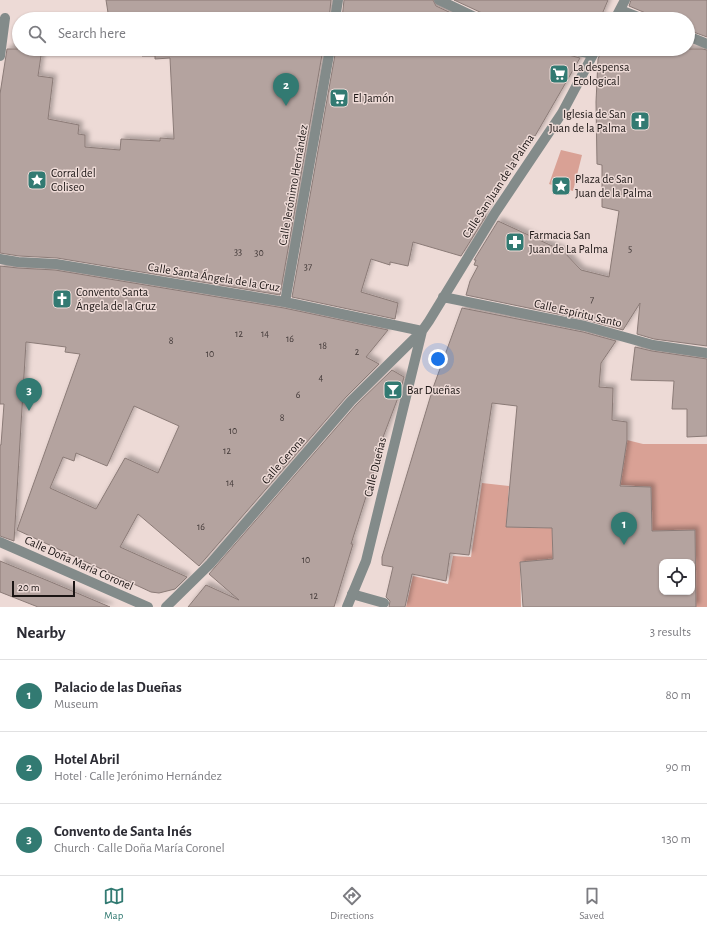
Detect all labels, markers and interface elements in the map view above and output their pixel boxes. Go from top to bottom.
search box [12,12,695,56]
icon: search [26,23,48,45]
text: Search here [58,26,126,41]
place label: La despensa Ecological [573,61,630,87]
supermarket icon: La despensa Ecological [548,63,570,85]
pin: 2 [273,73,299,106]
supermarket icon: El Jamón [328,87,350,109]
place label: El Jamón [353,92,394,104]
place label: Iglesia de San Juan de la Palma [549,108,626,134]
church icon: Iglesia de San Juan de la Palma [629,110,651,132]
street label: Calle Jerónimo Hernández [276,124,310,246]
street label: Calle San Juan de la Palma [460,131,536,240]
place label: Corral del Coliseo [51,167,96,193]
place icon: Corral del Coliseo [26,169,48,191]
place label: Plaza de San Juan de la Palma [575,173,653,199]
place icon: Plaza de San Juan de la Palma [550,175,572,197]
place label: Farmacia San Juan de La Palma [529,229,609,255]
pharmacy icon: Farmacia San Juan de La Palma [504,231,526,253]
house number: 5 [628,244,632,254]
house number: 33 [234,247,242,257]
house number: 30 [254,248,264,258]
street label: Calle Santa Ángela de la Cruz [147,260,281,293]
house number: 37 [304,262,312,272]
place label: Convento Santa Ángela de la Cruz [76,286,156,312]
church icon: Convento Santa Ángela de la Cruz [51,288,73,310]
house number: 7 [590,295,594,305]
street label: Calle Espíritu Santo [533,297,623,329]
house number: 12 [235,329,243,339]
house number: 14 [261,329,269,339]
house number: 16 [286,334,294,344]
house number: 8 [169,336,174,346]
house number: 18 [319,341,327,351]
house number: 2 [355,347,360,357]
house number: 10 [206,349,214,359]
your location [428,349,448,369]
house number: 4 [319,373,324,383]
pin: 3 [16,378,42,411]
bar icon: Bar Dueñas [382,379,404,401]
place label: Bar Dueñas [407,384,460,396]
house number: 6 [296,390,301,400]
house number: 8 [280,413,285,423]
house number: 10 [229,426,237,436]
street label: Calle Gerona [259,433,307,486]
street label: Calle Dueñas [362,436,388,498]
house number: 12 [223,446,231,456]
house number: 14 [226,478,234,488]
pin: 1 [611,512,637,545]
house number: 16 [197,522,205,532]
street label: Calle Doña María Coronel [23,534,135,592]
house number: 10 [302,555,310,565]
map controls [659,559,695,595]
button: locate [659,559,695,595]
scale bar [12,579,75,598]
text: 20 m [18,582,39,593]
house number: 12 [310,591,318,601]
text: Nearby [16,624,66,641]
text: 3 results [650,626,691,639]
text: Palacio de las Dueñas [54,680,182,695]
text: 1 [27,689,31,702]
text: 80 m [665,689,691,702]
text: Museum [54,698,98,711]
text: Hotel Abril [54,752,120,767]
text: 2 [26,761,32,774]
text: 90 m [665,761,691,774]
text: Hotel · Calle Jerónimo Hernández [54,770,222,783]
text: Convento de Santa Inés [54,824,192,839]
text: 3 [26,833,32,846]
text: 130 m [662,833,691,846]
text: Church · Calle Doña María Coronel [54,842,225,855]
tab: Map [103,885,125,922]
tab: Directions [330,885,374,922]
tab: Saved [579,885,604,922]

